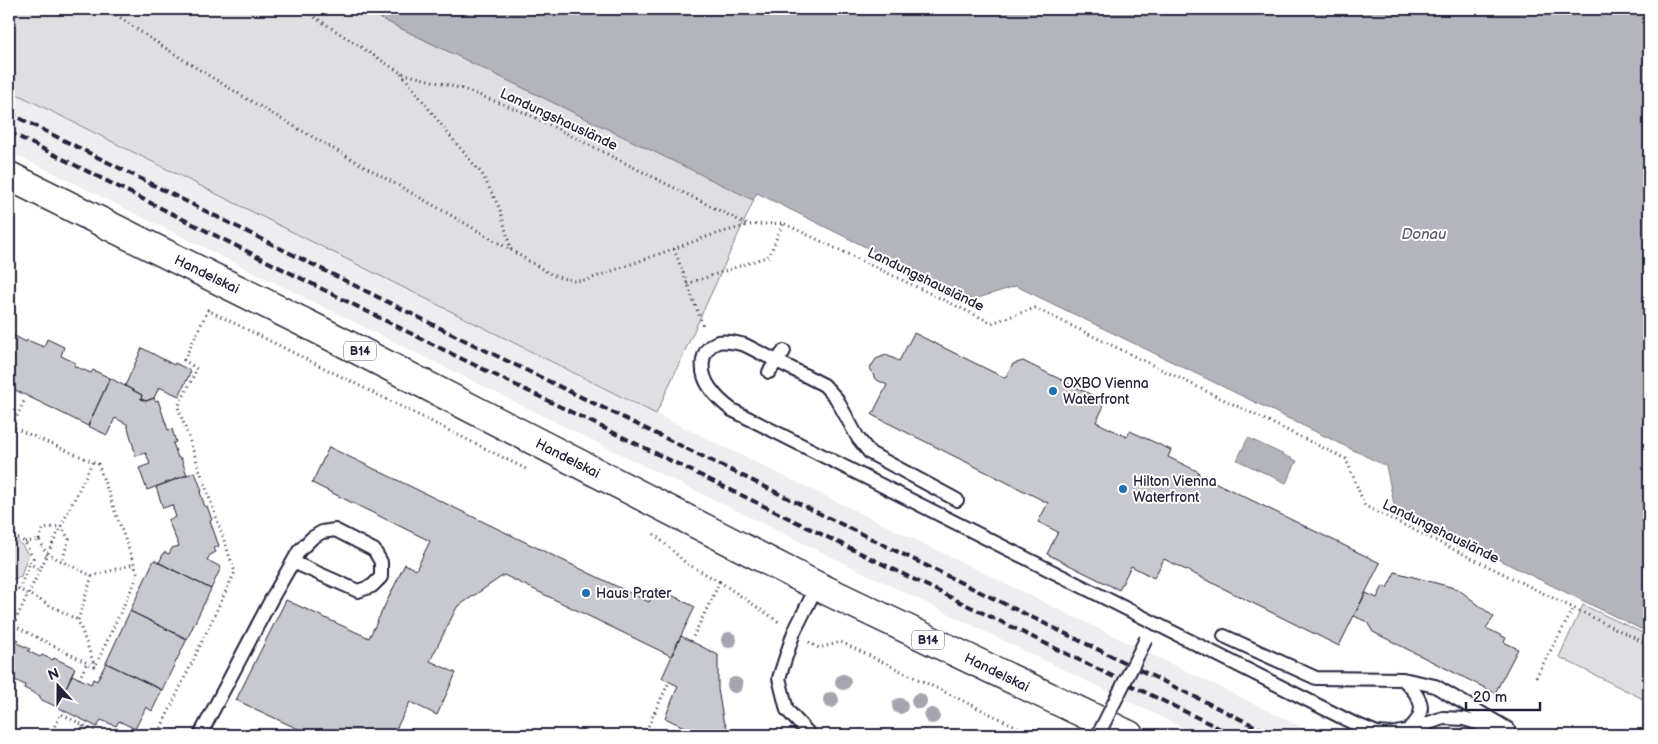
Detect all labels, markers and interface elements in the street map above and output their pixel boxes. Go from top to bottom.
street label: Landungshauslände [497,85,620,154]
water label: Donau [1402,225,1447,244]
street label: Landungshauslände [865,244,987,315]
street label: Handelskai [171,251,242,297]
road number: B14 [344,342,376,361]
place label: OXBO Vienna Waterfront [1063,375,1149,408]
marker: OXBO Vienna Waterfront [1047,385,1059,397]
street label: Handelskai [533,435,603,482]
place label: Hilton Vienna Waterfront [1133,473,1217,506]
marker: Hilton Vienna Waterfront [1117,483,1129,495]
street label: Landungshauslände [1380,496,1502,567]
place label: Haus Prater [596,585,672,602]
marker: Haus Prater [580,587,592,599]
road number: B14 [912,630,944,650]
street label: Handelskai [961,649,1032,695]
north arrow [32,662,82,712]
text: N [46,665,61,684]
scale bar [1466,679,1539,711]
text: 20 m [1473,688,1507,707]

